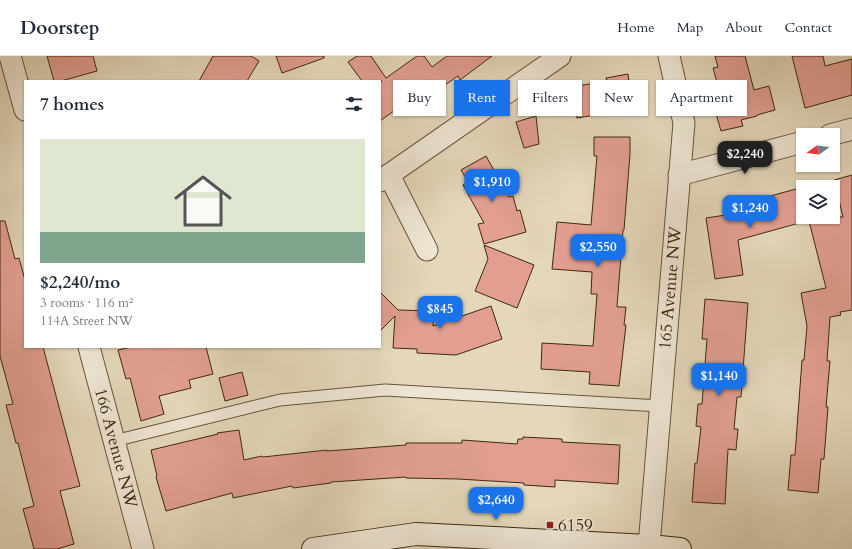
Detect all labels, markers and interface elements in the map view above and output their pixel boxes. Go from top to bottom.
text: Doorstep [20,15,100,41]
text: Home [617,18,655,37]
text: Map [677,18,703,37]
text: About [725,18,762,37]
text: Contact [784,18,832,37]
chip: Buy [393,80,446,116]
chip: Rent [454,80,510,116]
chip: Filters [518,80,582,116]
chip: New [590,80,648,116]
chip: Apartment [656,80,747,116]
text: 7 homes [40,93,104,116]
icon: filters [343,93,365,115]
north arrow [796,128,840,172]
map controls [796,128,840,224]
pin: $2,240 [712,141,778,175]
text: $2,240 [726,145,764,163]
icon: home [167,165,239,237]
pin: $1,910 [459,169,525,203]
text: $1,910 [473,173,511,191]
button: layers [796,180,840,224]
pin: $1,240 [717,195,783,229]
text: $1,240 [731,199,769,217]
street label: 165 Avenue NW [653,225,687,351]
pin: $2,550 [565,234,631,268]
text: $2,550 [579,238,617,256]
text: $2,240/mo [40,271,120,294]
text: 3 rooms · 116 m² [40,294,133,312]
pin: $845 [416,296,464,330]
text: $845 [427,300,453,318]
text: 114A Street NW [40,312,133,330]
pin: $1,140 [686,363,752,397]
text: $1,140 [700,367,738,385]
street label: 166 Avenue NW [89,385,143,511]
pin: $2,640 [463,487,529,521]
text: $2,640 [477,491,515,509]
place label: 6159 [558,514,593,537]
marker: 6159 [545,520,555,530]

